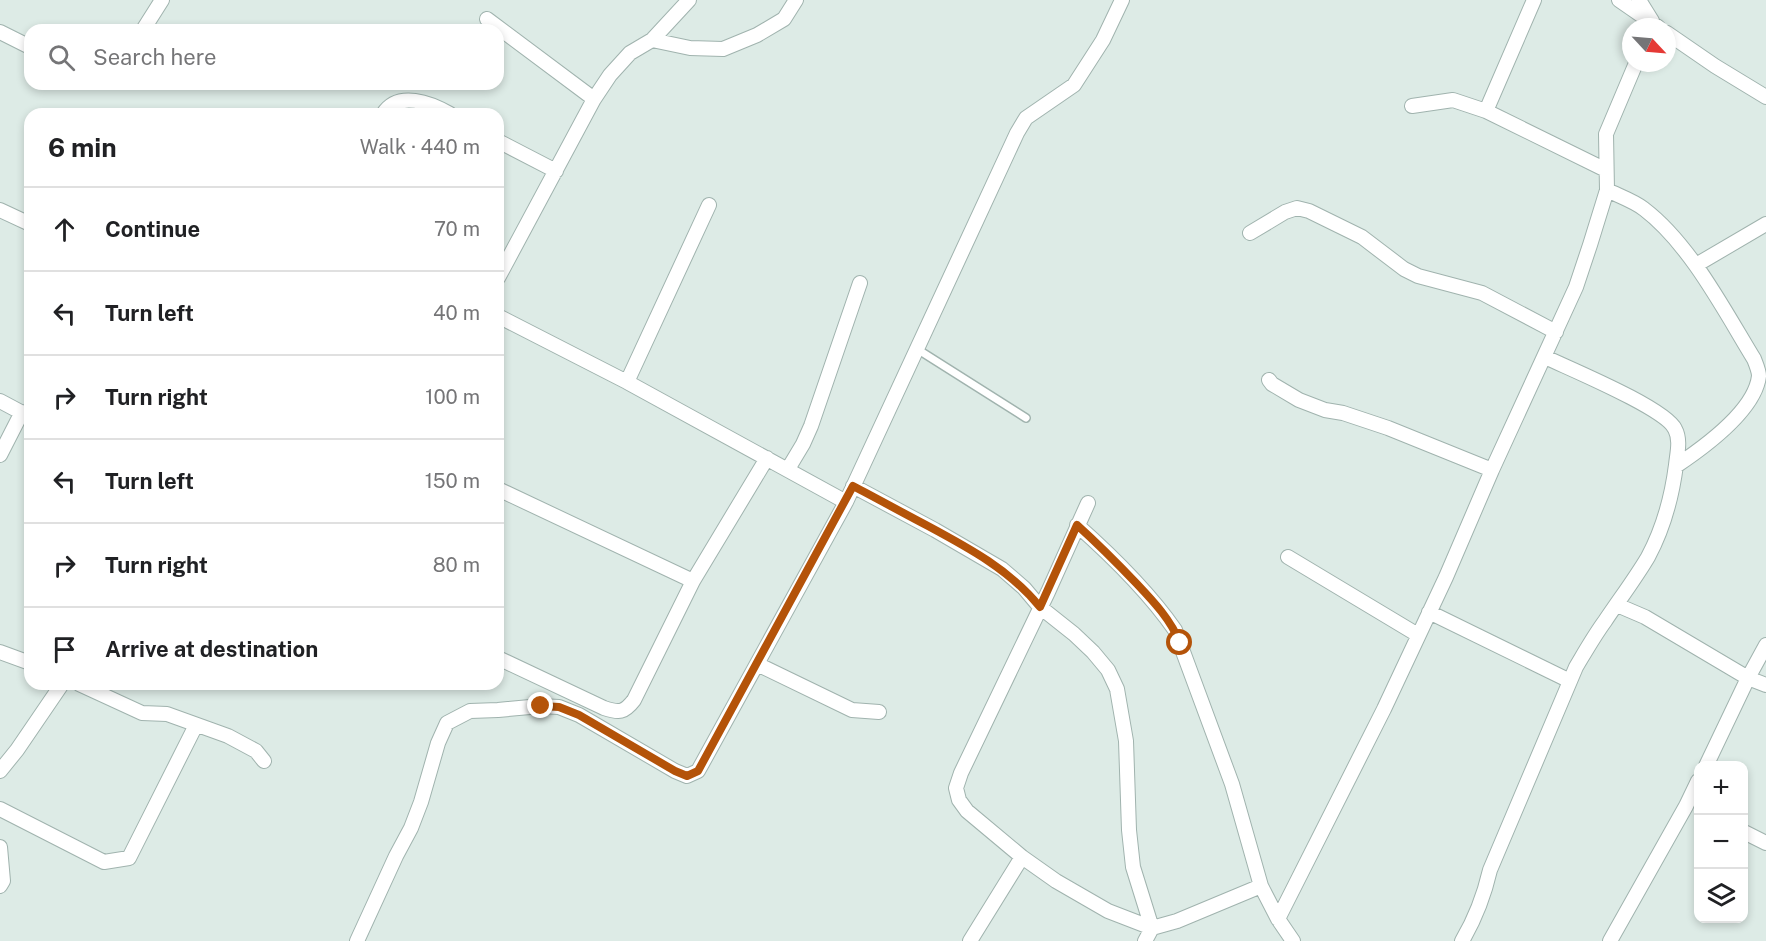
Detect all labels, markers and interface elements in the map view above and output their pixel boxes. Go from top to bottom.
north arrow [1622,18,1676,72]
search box [24,24,504,90]
icon: search [45,41,78,74]
text: Search here [93,44,217,70]
text: 6 min [48,132,117,163]
text: Walk · 440 m [360,135,480,159]
icon: ahead [48,213,81,246]
text: Continue [105,216,200,242]
text: 70 m [434,217,480,241]
icon: left [48,297,81,330]
text: Turn left [105,300,194,326]
text: 40 m [433,301,480,325]
icon: right [48,381,81,414]
text: Turn right [105,384,208,410]
text: 100 m [425,385,480,409]
icon: left [48,465,81,498]
text: Turn left [105,468,194,494]
text: 150 m [425,469,480,493]
icon: right [48,549,81,582]
text: Turn right [105,552,208,578]
text: 80 m [433,553,480,577]
route start [1166,629,1192,655]
icon: arrive [48,633,81,666]
text: Arrive at destination [105,636,318,662]
route end [527,692,553,718]
map controls [1694,761,1748,923]
button: + [1694,761,1748,815]
button: − [1694,815,1748,869]
button: layers [1694,869,1748,923]

